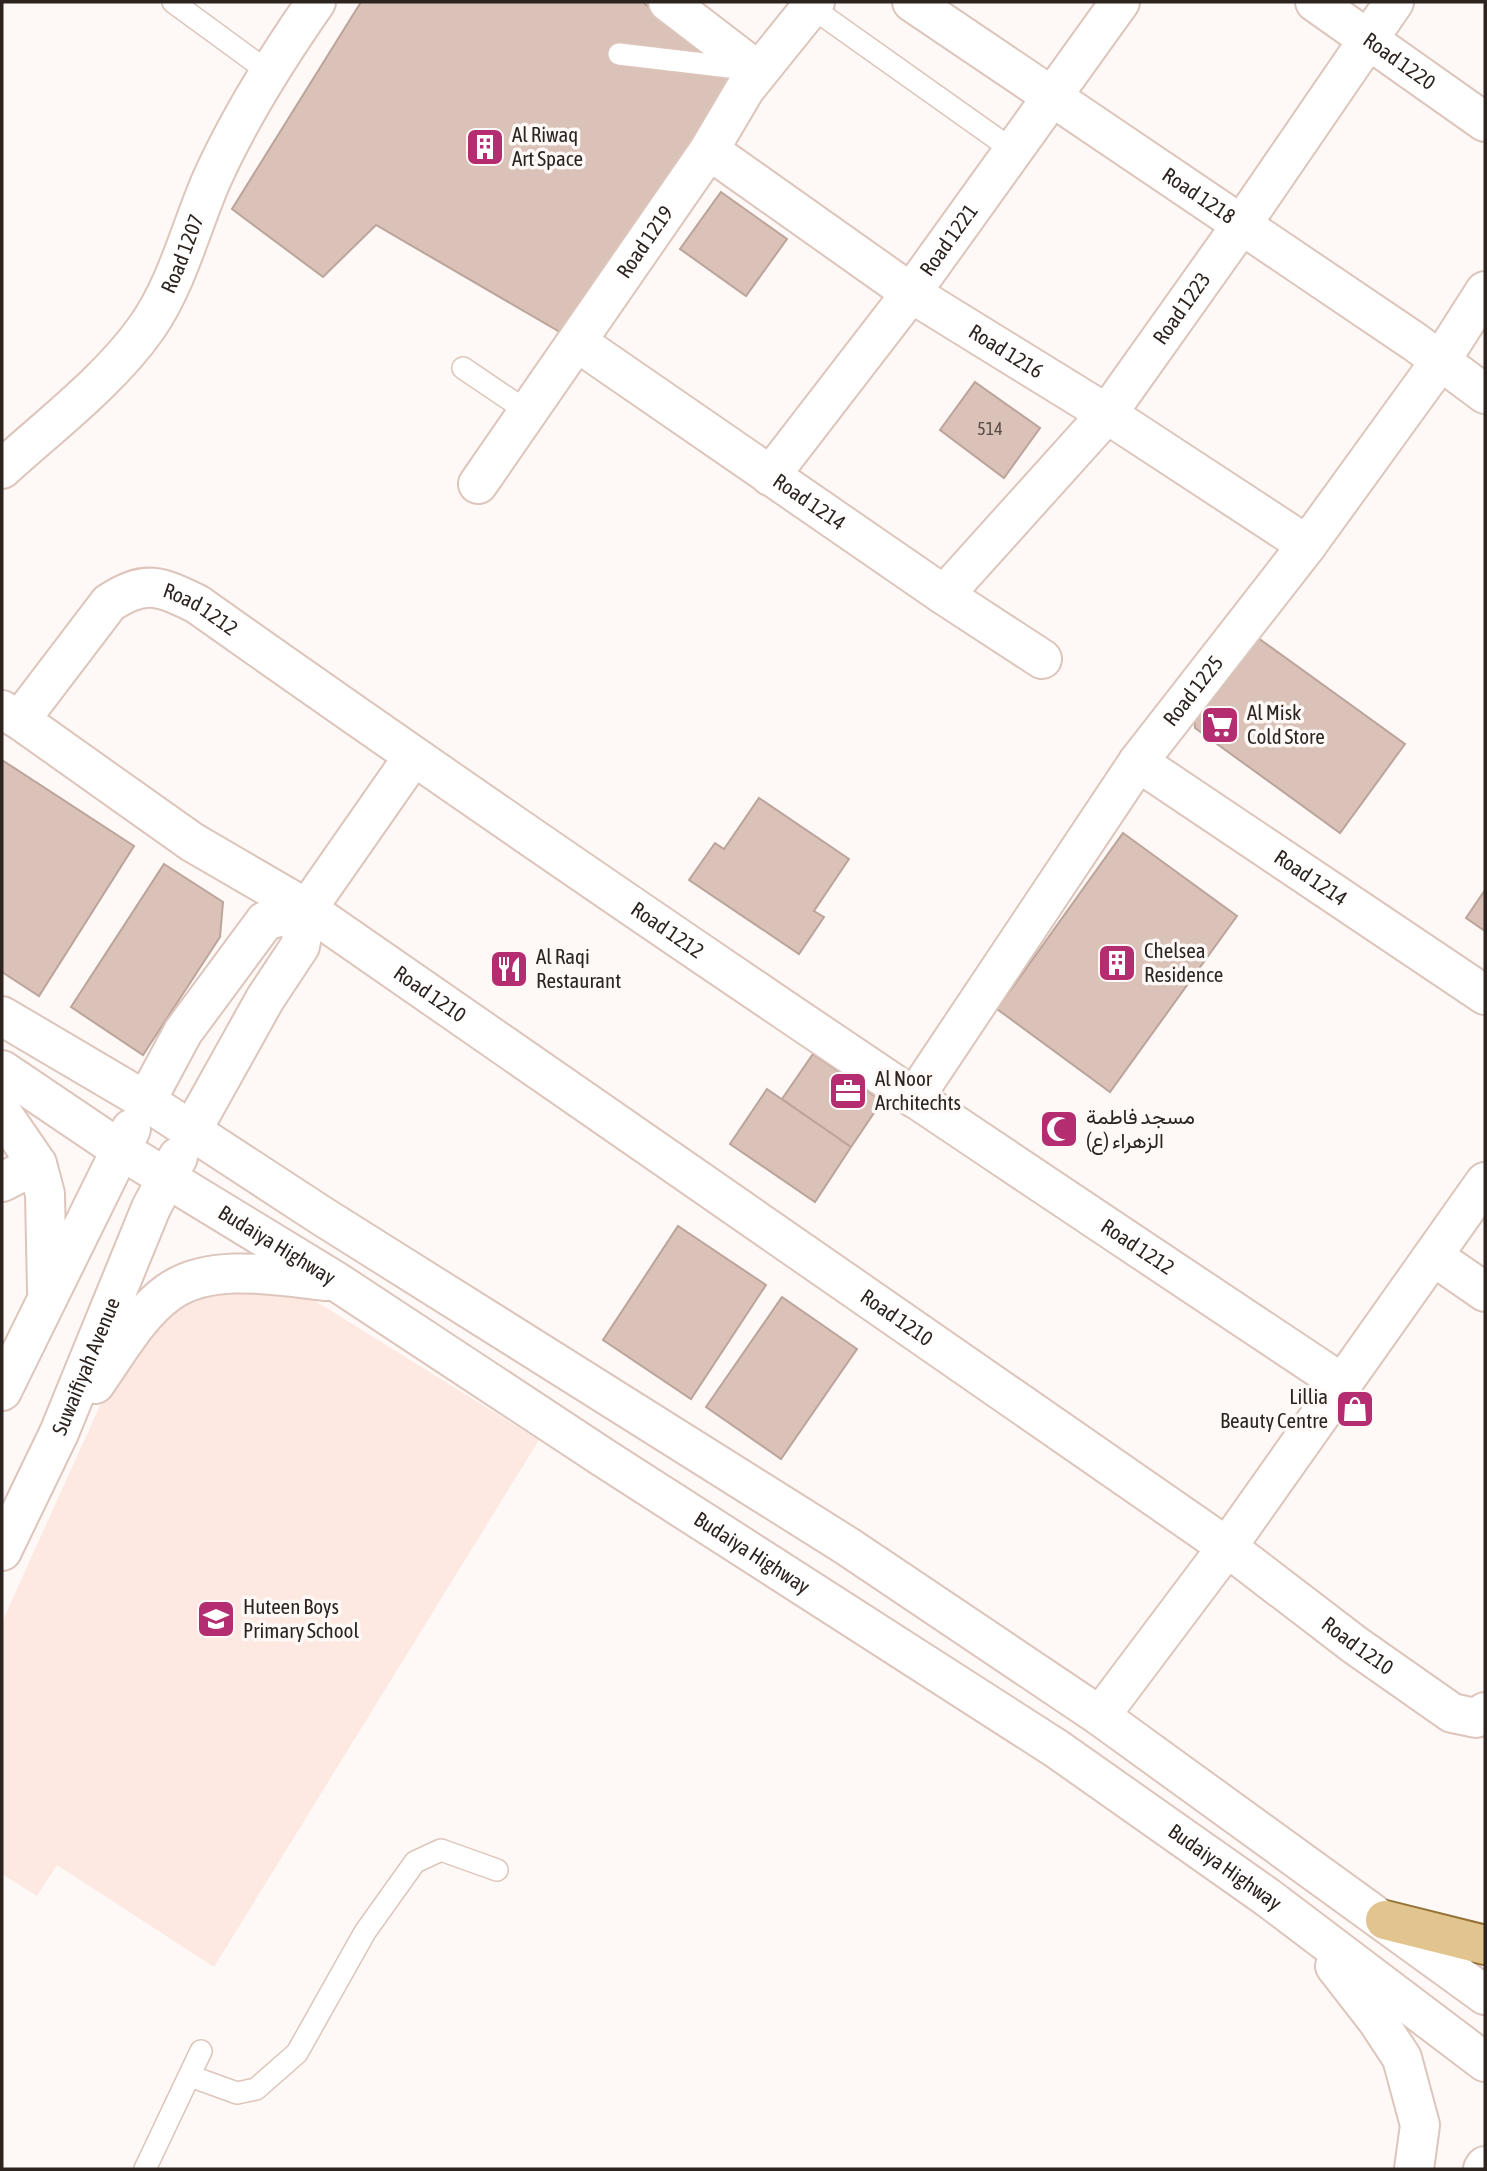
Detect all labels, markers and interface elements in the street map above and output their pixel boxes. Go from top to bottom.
street label: Road 1220 [1359,27,1440,94]
place label: Al Riwaq Art Space [512,122,583,170]
building icon: Al Riwaq Art Space [464,126,506,168]
street label: Road 1218 [1158,162,1240,228]
street label: Road 1221 [914,199,982,280]
street label: Road 1219 [611,201,678,282]
street label: Road 1207 [155,211,208,297]
street label: Road 1223 [1147,267,1215,348]
street label: Road 1216 [965,319,1048,383]
house number: 514 [977,418,1003,439]
street label: Road 1214 [769,468,851,535]
street label: Road 1212 [160,577,243,640]
street label: Road 1225 [1158,650,1227,730]
place label: Al Misk Cold Store [1247,700,1325,748]
supermarket icon: Al Misk Cold Store [1199,704,1241,746]
street label: Road 1214 [1270,844,1352,910]
street label: Road 1212 [627,896,709,963]
place label: Chelsea Residence [1144,938,1223,986]
building icon: Chelsea Residence [1096,942,1138,984]
place label: Al Raqi Restaurant [536,944,621,992]
restaurant icon: Al Raqi Restaurant [488,948,530,990]
street label: Road 1210 [390,960,471,1027]
place label: Al Noor Architechts [875,1066,961,1114]
office icon: Al Noor Architechts [827,1070,869,1112]
place label: مسجد فاطمة الزهراء (ع) [1086,1104,1195,1155]
mosque icon: مسجد فاطمة الزهراء (ع) [1038,1108,1080,1150]
street label: Budaiya Highway [214,1200,341,1289]
street label: Road 1212 [1097,1213,1179,1279]
street label: Road 1210 [856,1284,938,1350]
street label: Suwaifiyah Avenue [47,1294,124,1438]
place label: Lillia Beauty Centre [1220,1384,1328,1432]
shop icon: Lillia Beauty Centre [1334,1388,1376,1430]
street label: Budaiya Highway [690,1506,815,1598]
place label: Huteen Boys Primary School [243,1594,359,1642]
school or university icon: Huteen Boys Primary School [195,1598,237,1640]
street label: Road 1210 [1318,1611,1399,1679]
street label: Budaiya Highway [1164,1818,1287,1915]

